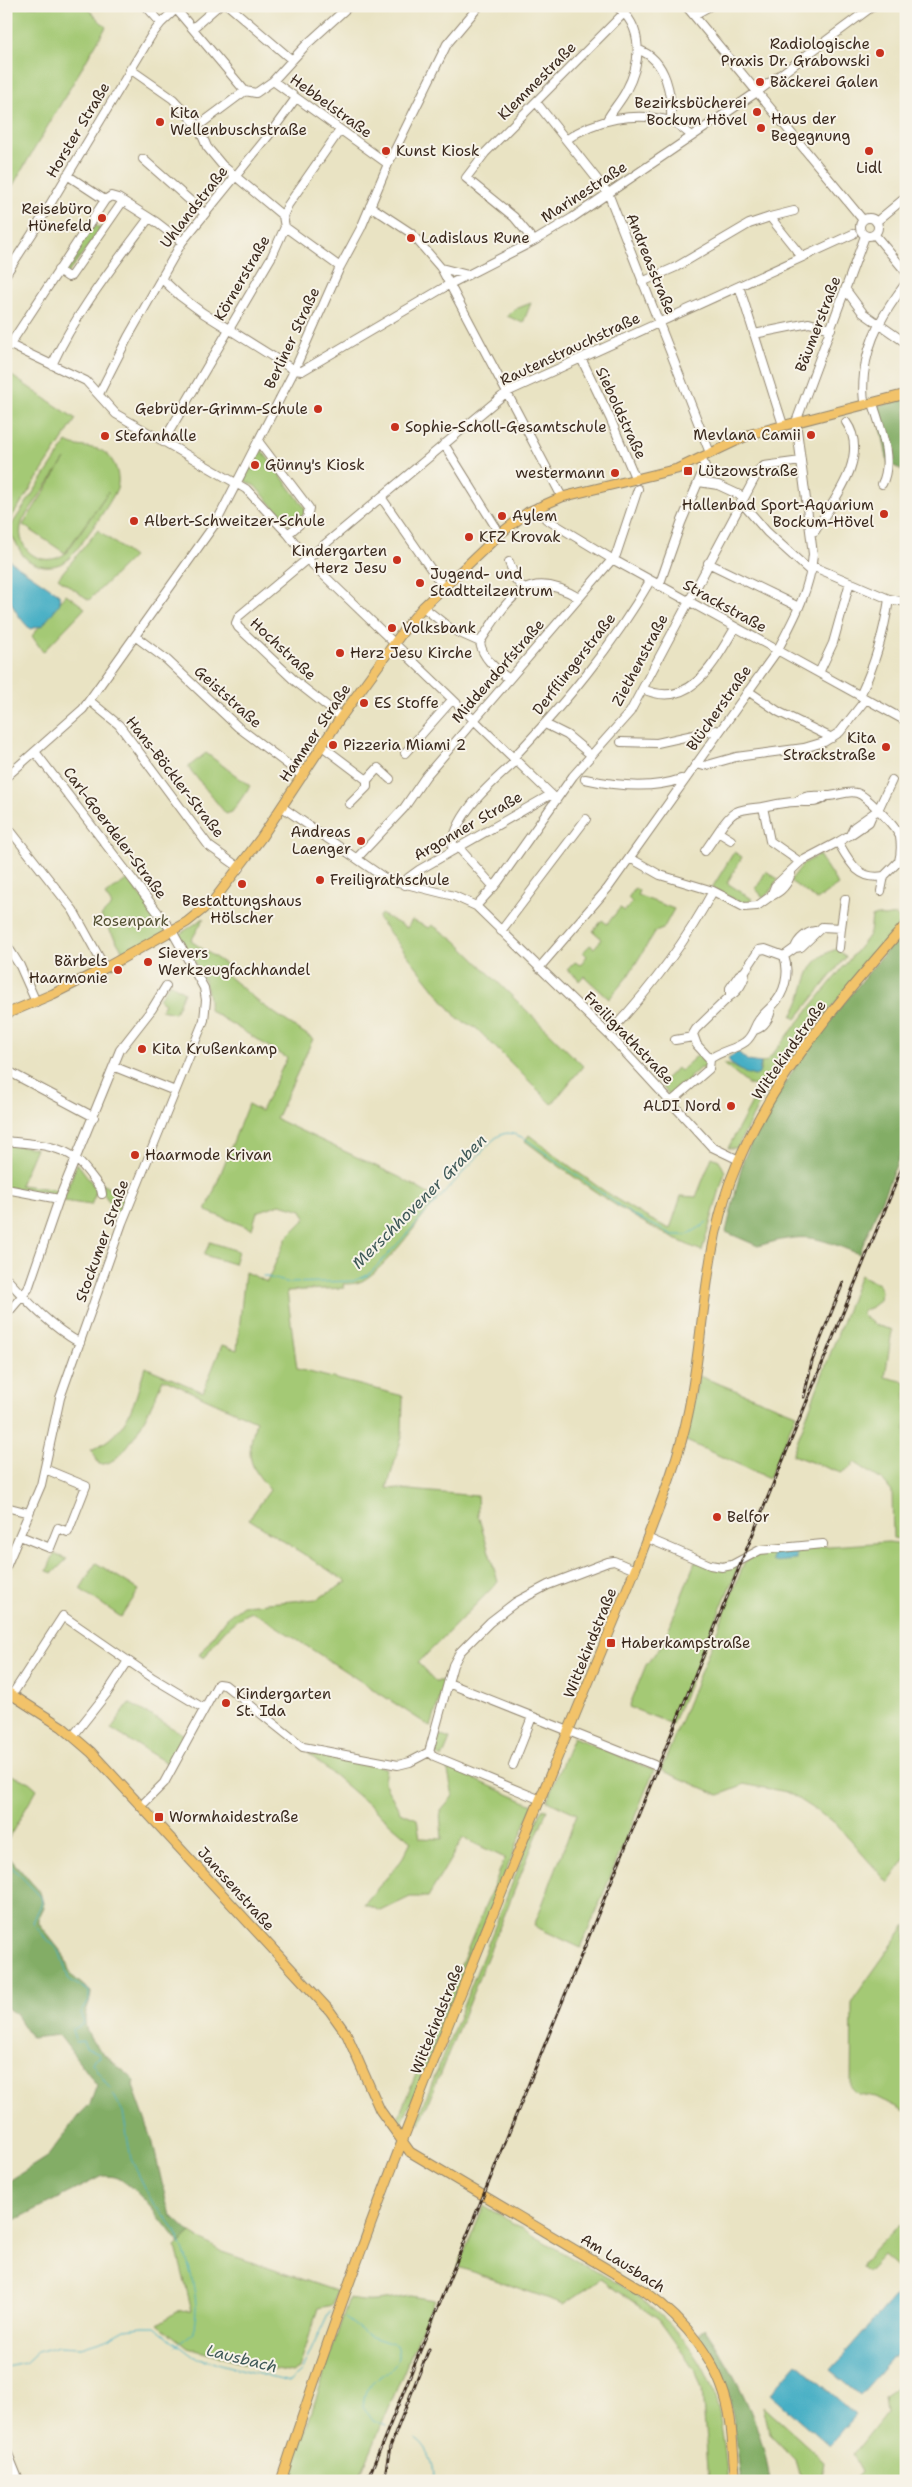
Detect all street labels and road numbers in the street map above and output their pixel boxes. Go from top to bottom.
street label: Klemmestraße [493,37,581,125]
street label: Hebbelstraße [286,69,376,143]
street label: Horster Straße [42,78,114,182]
street label: Marinestraße [537,157,631,227]
street label: Uhlandstraße [156,162,232,252]
street label: Andreasstraße [622,210,680,318]
street label: Körnerstraße [209,232,275,324]
street label: Bäumerstraße [791,273,845,375]
street label: Berliner Straße [260,284,324,392]
street label: Rautenstrauchstraße [497,308,643,390]
street label: Sieboldstraße [591,364,651,462]
street label: Strackstraße [680,575,770,637]
street label: Derfflingerstraße [528,609,620,719]
street label: Ziethenstraße [607,610,673,710]
street label: Hochstraße [246,613,320,685]
street label: Middendorfstraße [447,615,549,727]
street label: Geiststraße [190,661,266,733]
street label: Blücherstraße [682,661,756,755]
street label: Hammer Straße [275,680,355,786]
street label: Hans-Böckler-Straße [121,712,229,842]
street label: Carl-Goerdeler-Straße [59,763,171,903]
street label: Argonner Straße [410,787,526,865]
street label: Freiligrathstraße [580,987,678,1089]
street label: Wittekindstraße [747,996,831,1104]
street label: Stockumer Straße [71,1177,133,1305]
street label: Wittekindstraße [559,1585,621,1701]
street label: Janssenstraße [193,1843,279,1935]
street label: Wittekindstraße [406,1961,468,2077]
street label: Am Lausbach [577,2229,669,2297]

